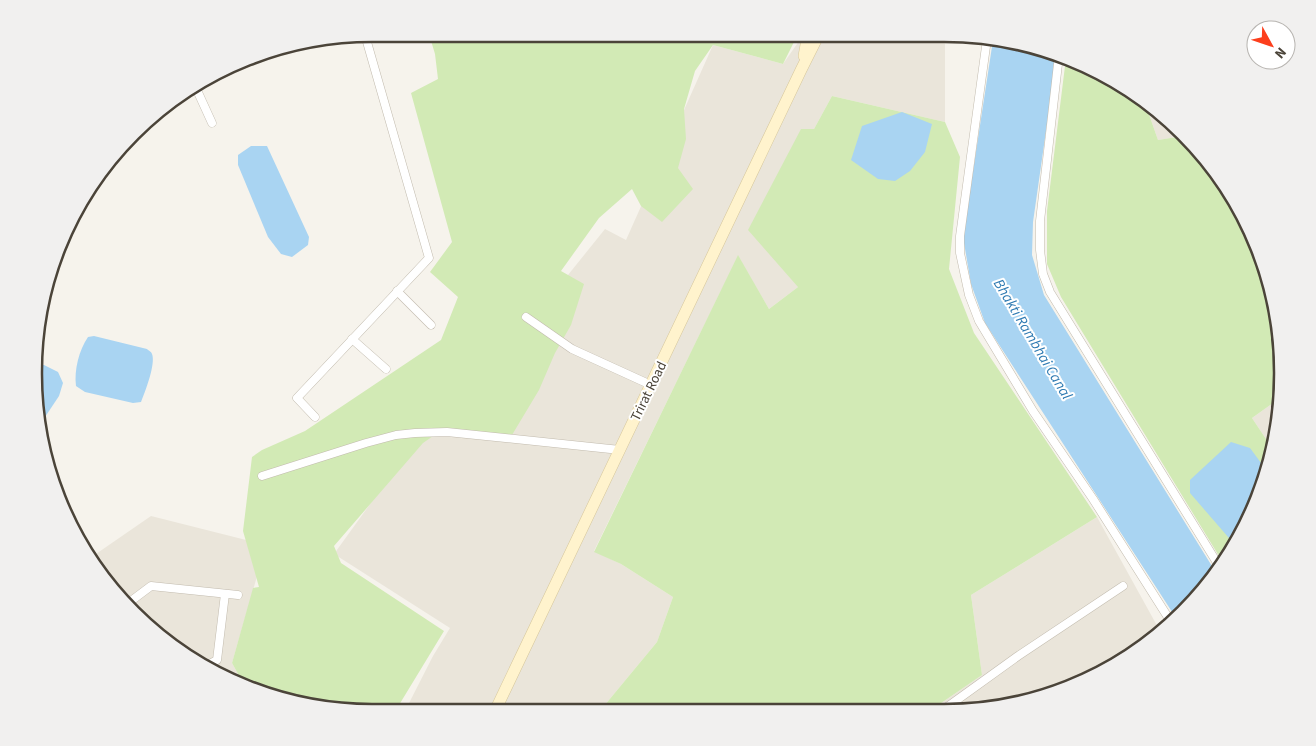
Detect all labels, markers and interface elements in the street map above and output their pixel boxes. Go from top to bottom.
north arrow [1246,20,1296,70]
text: N [1270,43,1291,63]
water label: Bhakti Rambhai Canal [988,275,1077,404]
street label: Trirat Road [626,358,672,425]

